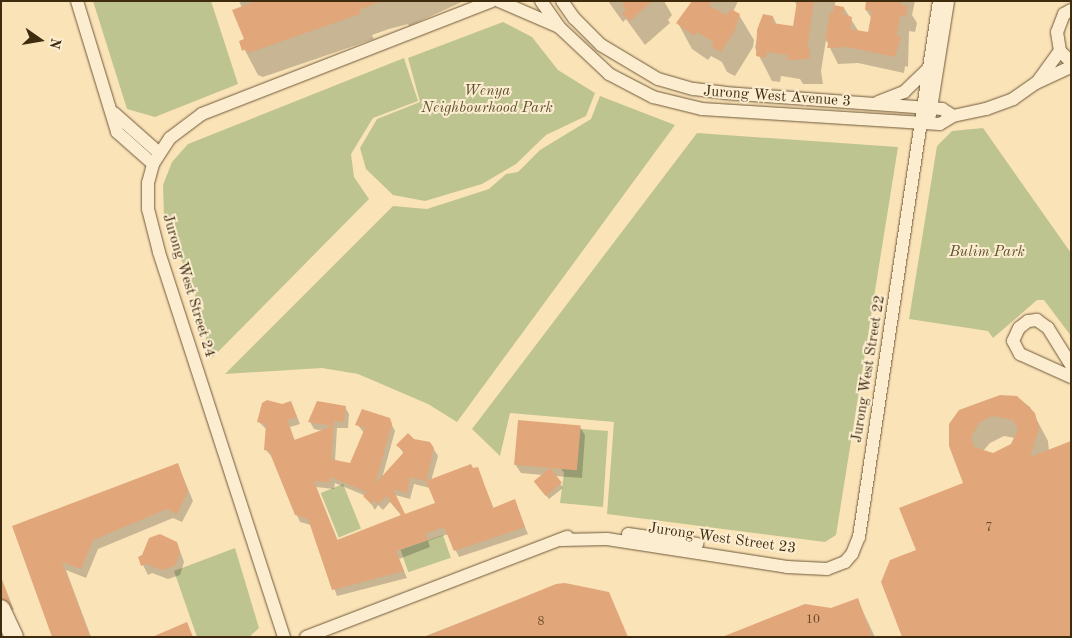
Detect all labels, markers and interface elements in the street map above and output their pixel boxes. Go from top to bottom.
north arrow [15,15,65,65]
text: N [47,37,63,50]
park label: Wenya Neighbourhood Park [421,82,553,117]
street label: Jurong West Avenue 3 [703,83,851,111]
street label: Jurong West Street 24 [158,212,218,360]
park label: Bulim Park [949,244,1025,262]
street label: Jurong West Street 22 [848,294,890,444]
street label: Jurong West Street 23 [647,520,797,558]
house number: 7 [986,522,992,536]
house number: 10 [806,614,820,628]
house number: 8 [538,616,544,630]

